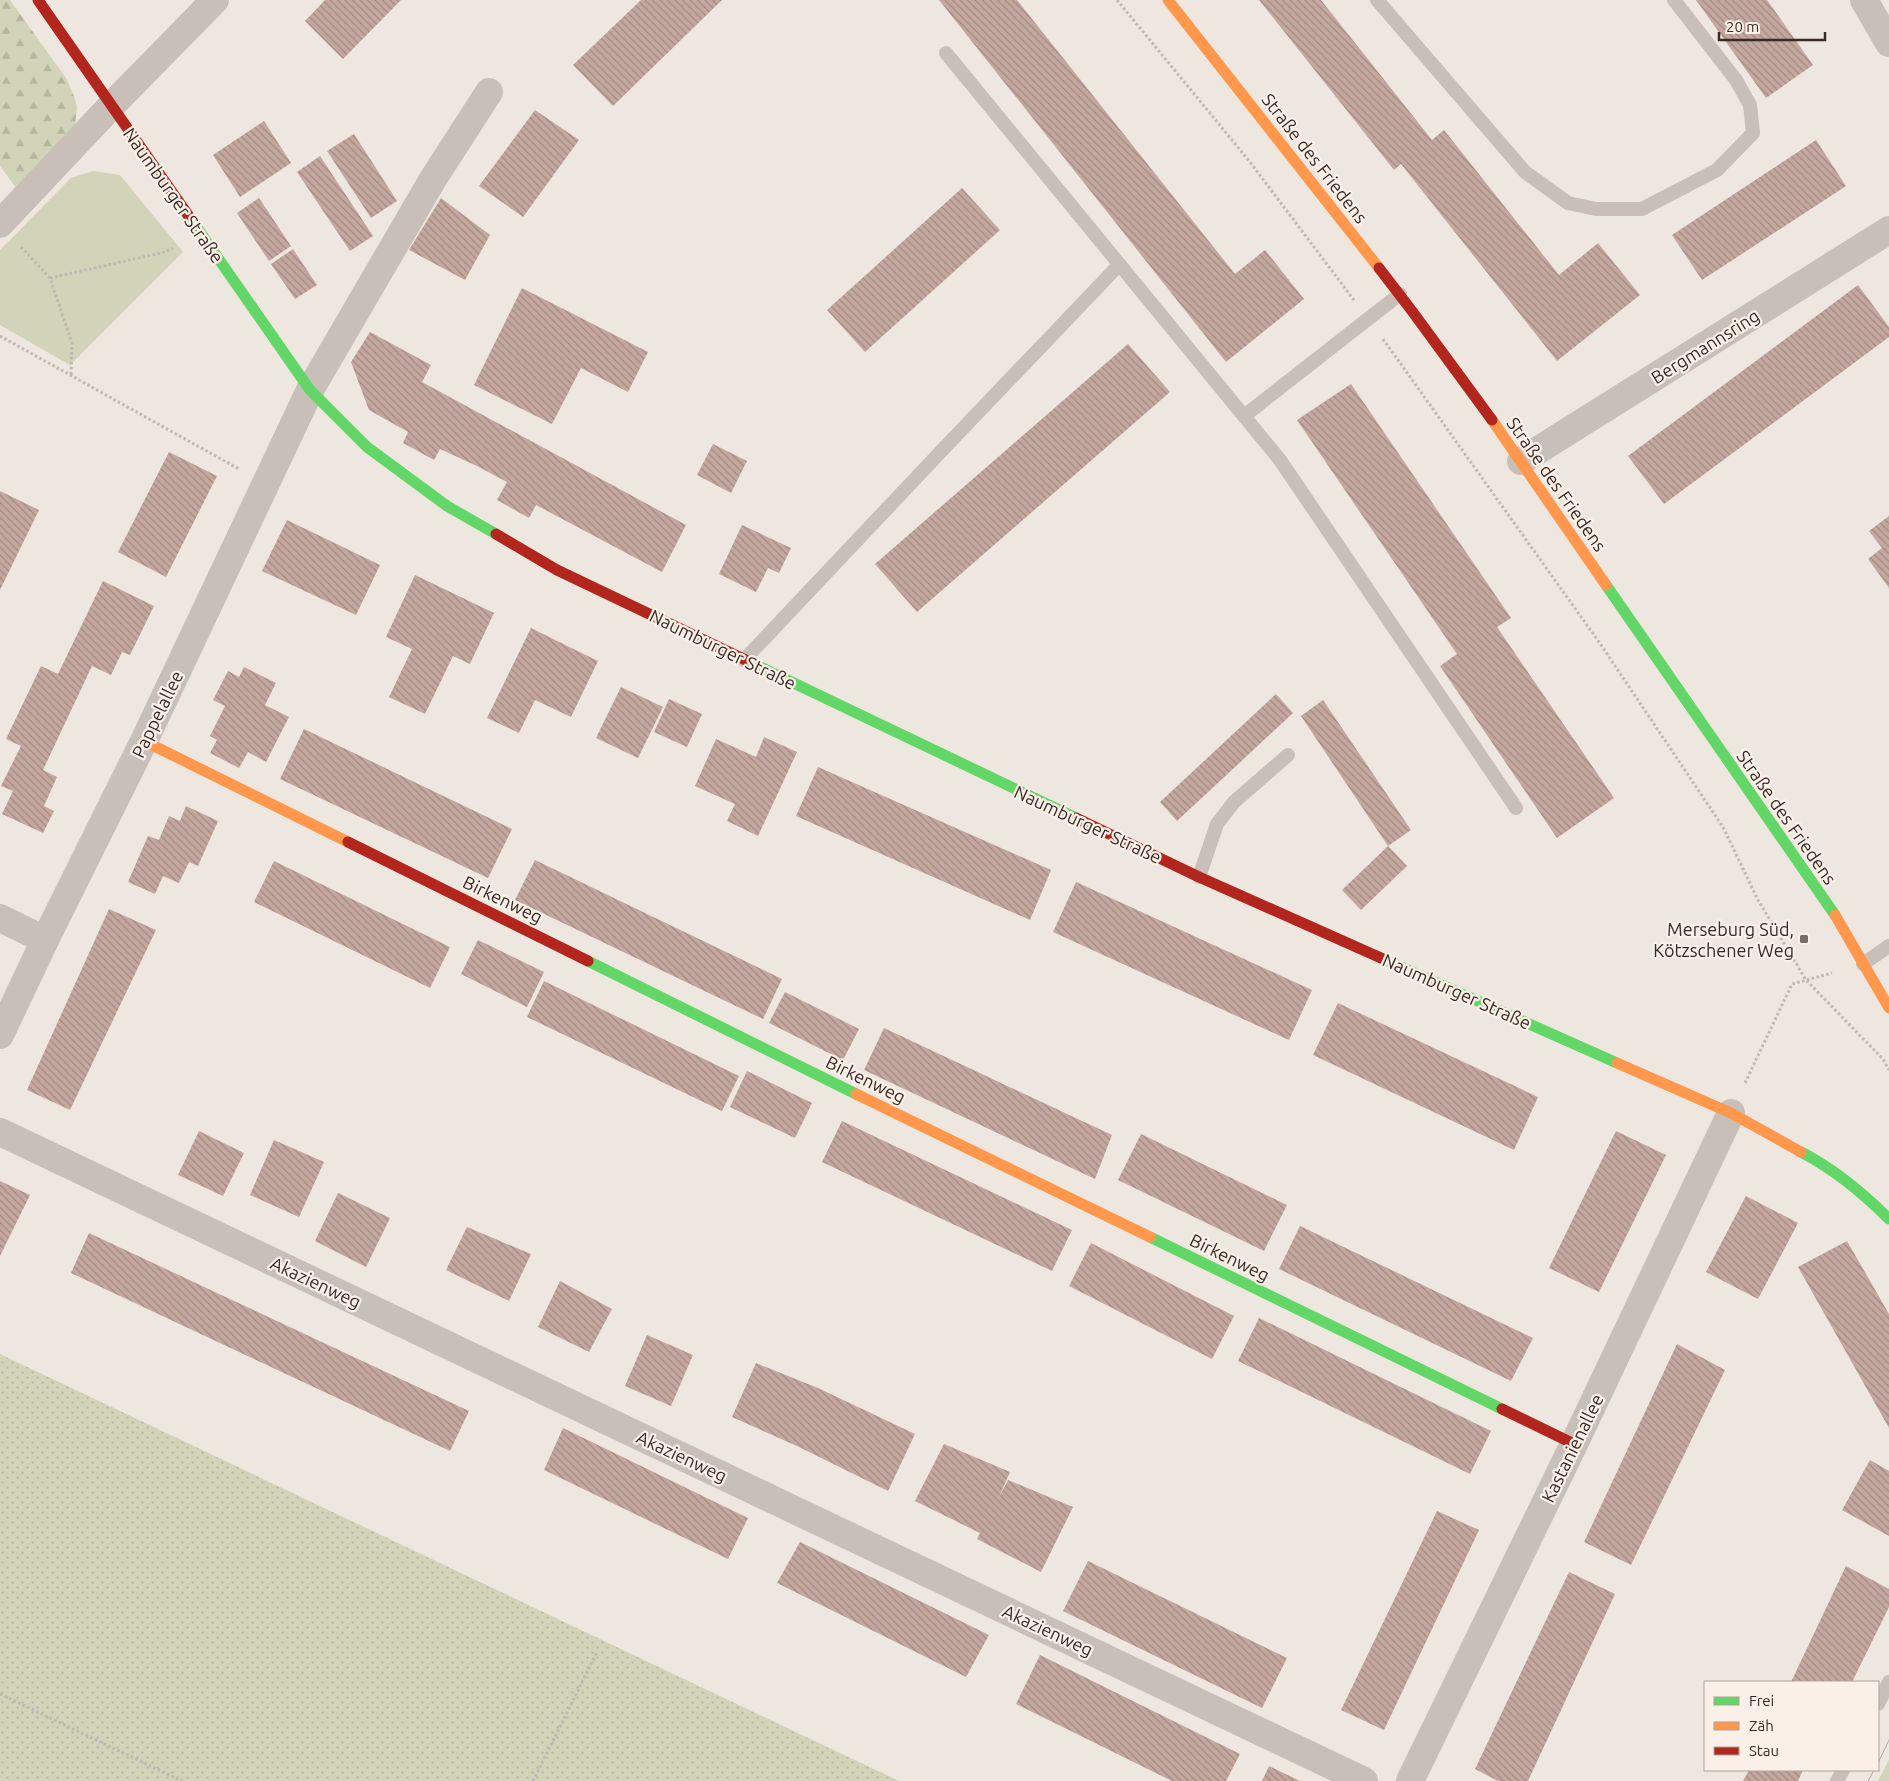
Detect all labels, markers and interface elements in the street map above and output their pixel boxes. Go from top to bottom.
scale bar [1719,10,1825,42]
text: 20 m [1726,18,1759,35]
street label: Straße des Friedens [1258,89,1372,227]
street label: Naumburger Straße [120,124,228,266]
street label: Bergmannsring [1647,305,1763,387]
street label: Straße des Friedens [1503,413,1611,555]
street label: Naumburger Straße [647,605,799,693]
street label: Pappelallee [127,667,187,761]
street label: Straße des Friedens [1733,746,1841,888]
street label: Naumburger Straße [1011,781,1165,867]
street label: Birkenweg [460,871,546,927]
place label: Merseburg Süd, Kötzschener Weg [1653,919,1794,960]
marker: Merseburg Süd, Kötzschener Weg [1798,933,1810,945]
street label: Naumburger Straße [1380,949,1534,1033]
street label: Birkenweg [823,1051,909,1107]
street label: Birkenweg [1187,1229,1273,1285]
street label: Akazienweg [268,1252,364,1312]
street label: Kastanienallee [1537,1391,1607,1505]
street label: Akazienweg [634,1426,730,1486]
street label: Akazienweg [1000,1600,1096,1660]
legend [1704,1681,1879,1771]
text: Frei [1749,1692,1774,1709]
text: Zäh [1749,1717,1774,1734]
text: Stau [1749,1742,1779,1759]

